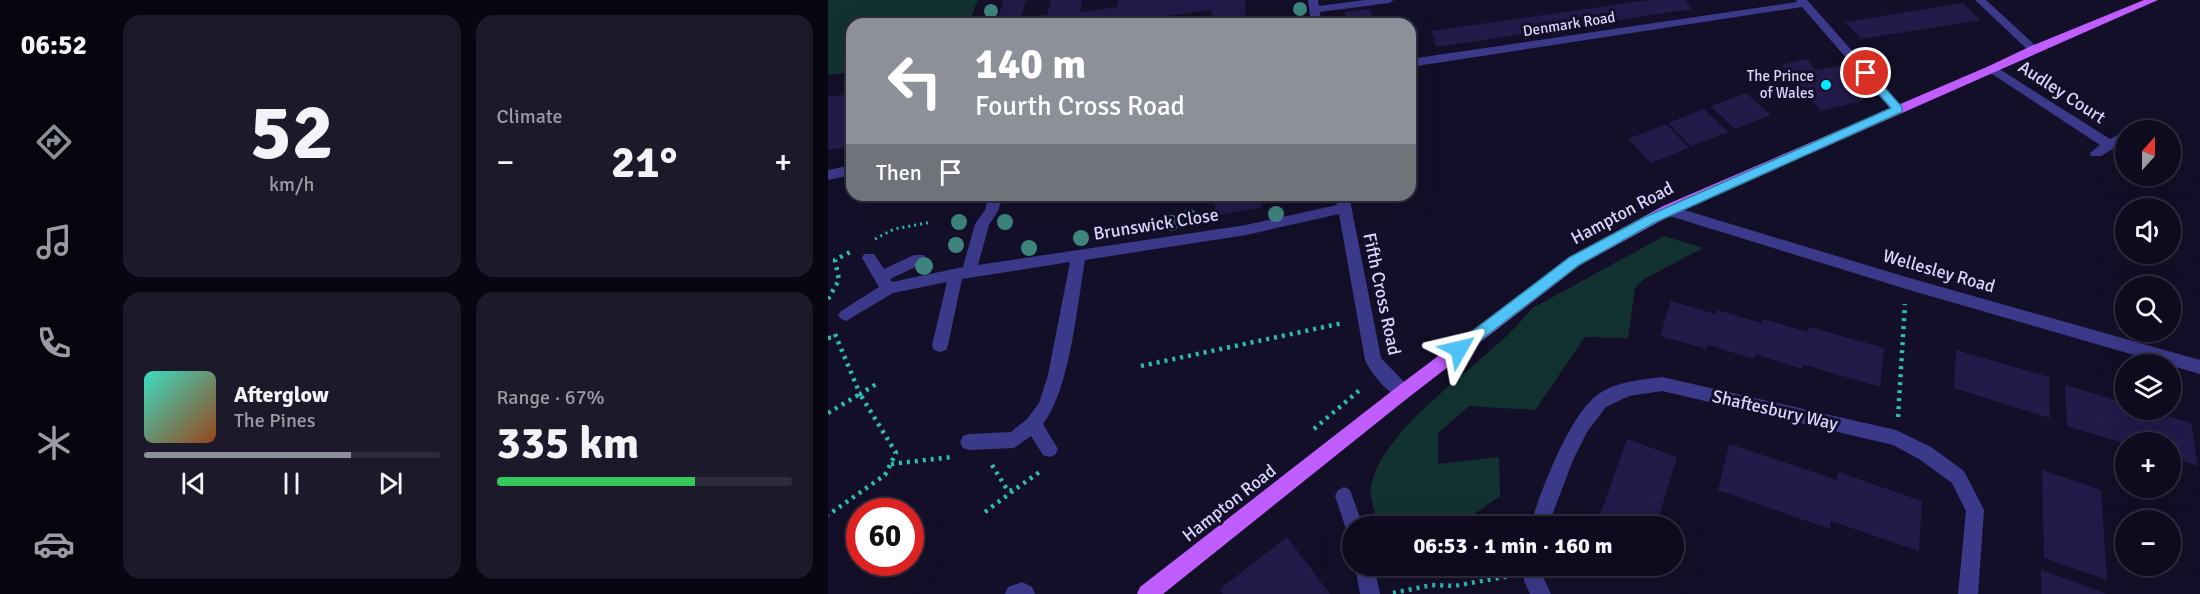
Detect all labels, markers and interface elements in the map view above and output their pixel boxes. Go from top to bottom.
street label: Denmark Road [1521,8,1617,40]
text: 06:52 [21,29,87,62]
text: 140 m [975,39,1086,90]
icon: left [876,42,954,120]
pin [1840,47,1891,98]
icon: arrive [1849,56,1882,89]
street label: Audley Court [2014,56,2110,128]
place label: The Prince of Wales [1747,67,1814,102]
marker: The Prince of Wales [1819,78,1833,92]
text: 52 [250,85,334,181]
text: Fourth Cross Road [975,90,1185,123]
text: Climate [497,104,562,129]
north arrow [2115,120,2181,186]
map controls [2115,120,2181,576]
icon: directions [33,121,75,163]
text: 21° [611,135,678,190]
text: − [497,142,514,183]
text: + [774,142,792,183]
icon: arrive [934,156,967,189]
text: Then [876,159,922,186]
text: km/h [269,172,314,197]
street label: Hampton Road [1567,177,1677,249]
button: sound [2115,198,2181,264]
street label: Brunswick Close [1092,203,1220,245]
icon: music [33,221,75,263]
street label: Fifth Cross Road [1358,231,1406,357]
street label: Wellesley Road [1880,245,1998,297]
button: search [2115,276,2181,342]
position arrow [1427,317,1491,381]
icon: phone [33,322,75,364]
button: layers [2115,354,2181,420]
text: Afterglow [234,381,329,408]
text: Range · 67% [497,385,605,410]
street label: Shaftesbury Way [1710,385,1840,435]
text: The Pines [234,408,316,433]
text: 335 km [497,416,639,471]
icon: climate [33,422,75,464]
button: + [2115,432,2181,498]
street label: Hampton Road [1178,460,1280,546]
icon: previous [177,467,210,500]
icon: pause [275,467,308,500]
icon: next [374,467,407,500]
speed limit sign: 60 [846,498,924,576]
button: − [2115,510,2181,576]
icon: car [33,523,75,565]
text: 06:53 · 1 min · 160 m [1413,532,1613,559]

